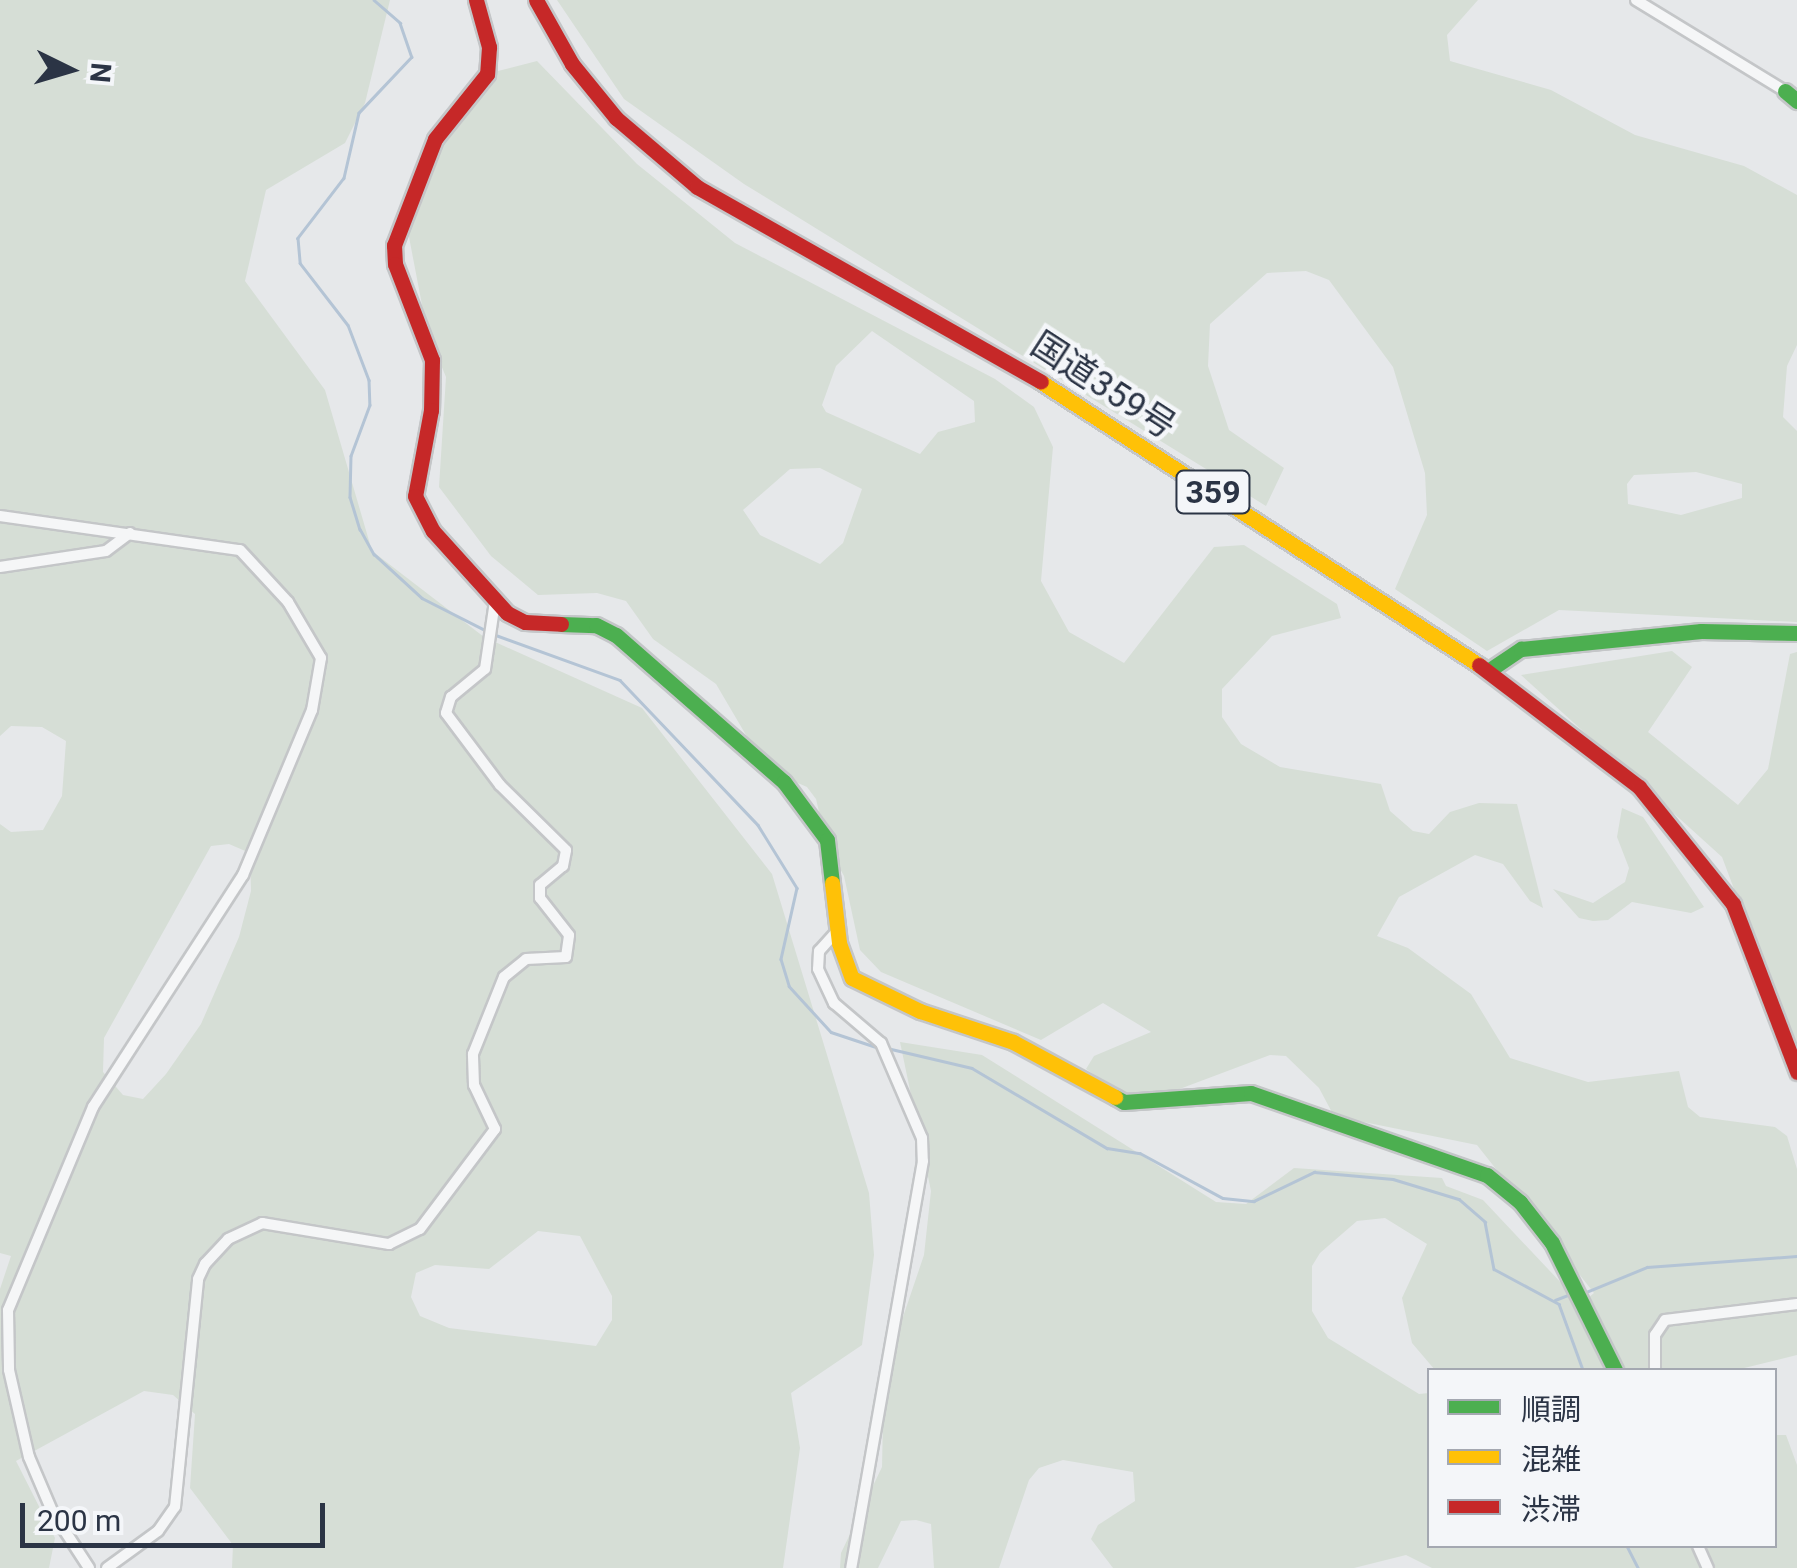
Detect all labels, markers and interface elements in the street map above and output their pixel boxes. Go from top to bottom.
north arrow [20,20,120,120]
text: N [83,61,118,84]
street label: 国道359号 [1023,324,1183,448]
road number: 359 [1173,465,1253,519]
legend [1427,1368,1777,1548]
text: 順調 [1521,1392,1581,1427]
text: 混雑 [1521,1442,1581,1477]
scale bar [25,1483,330,1545]
text: 渋滞 [1521,1492,1581,1527]
text: 200 m [37,1503,121,1538]

